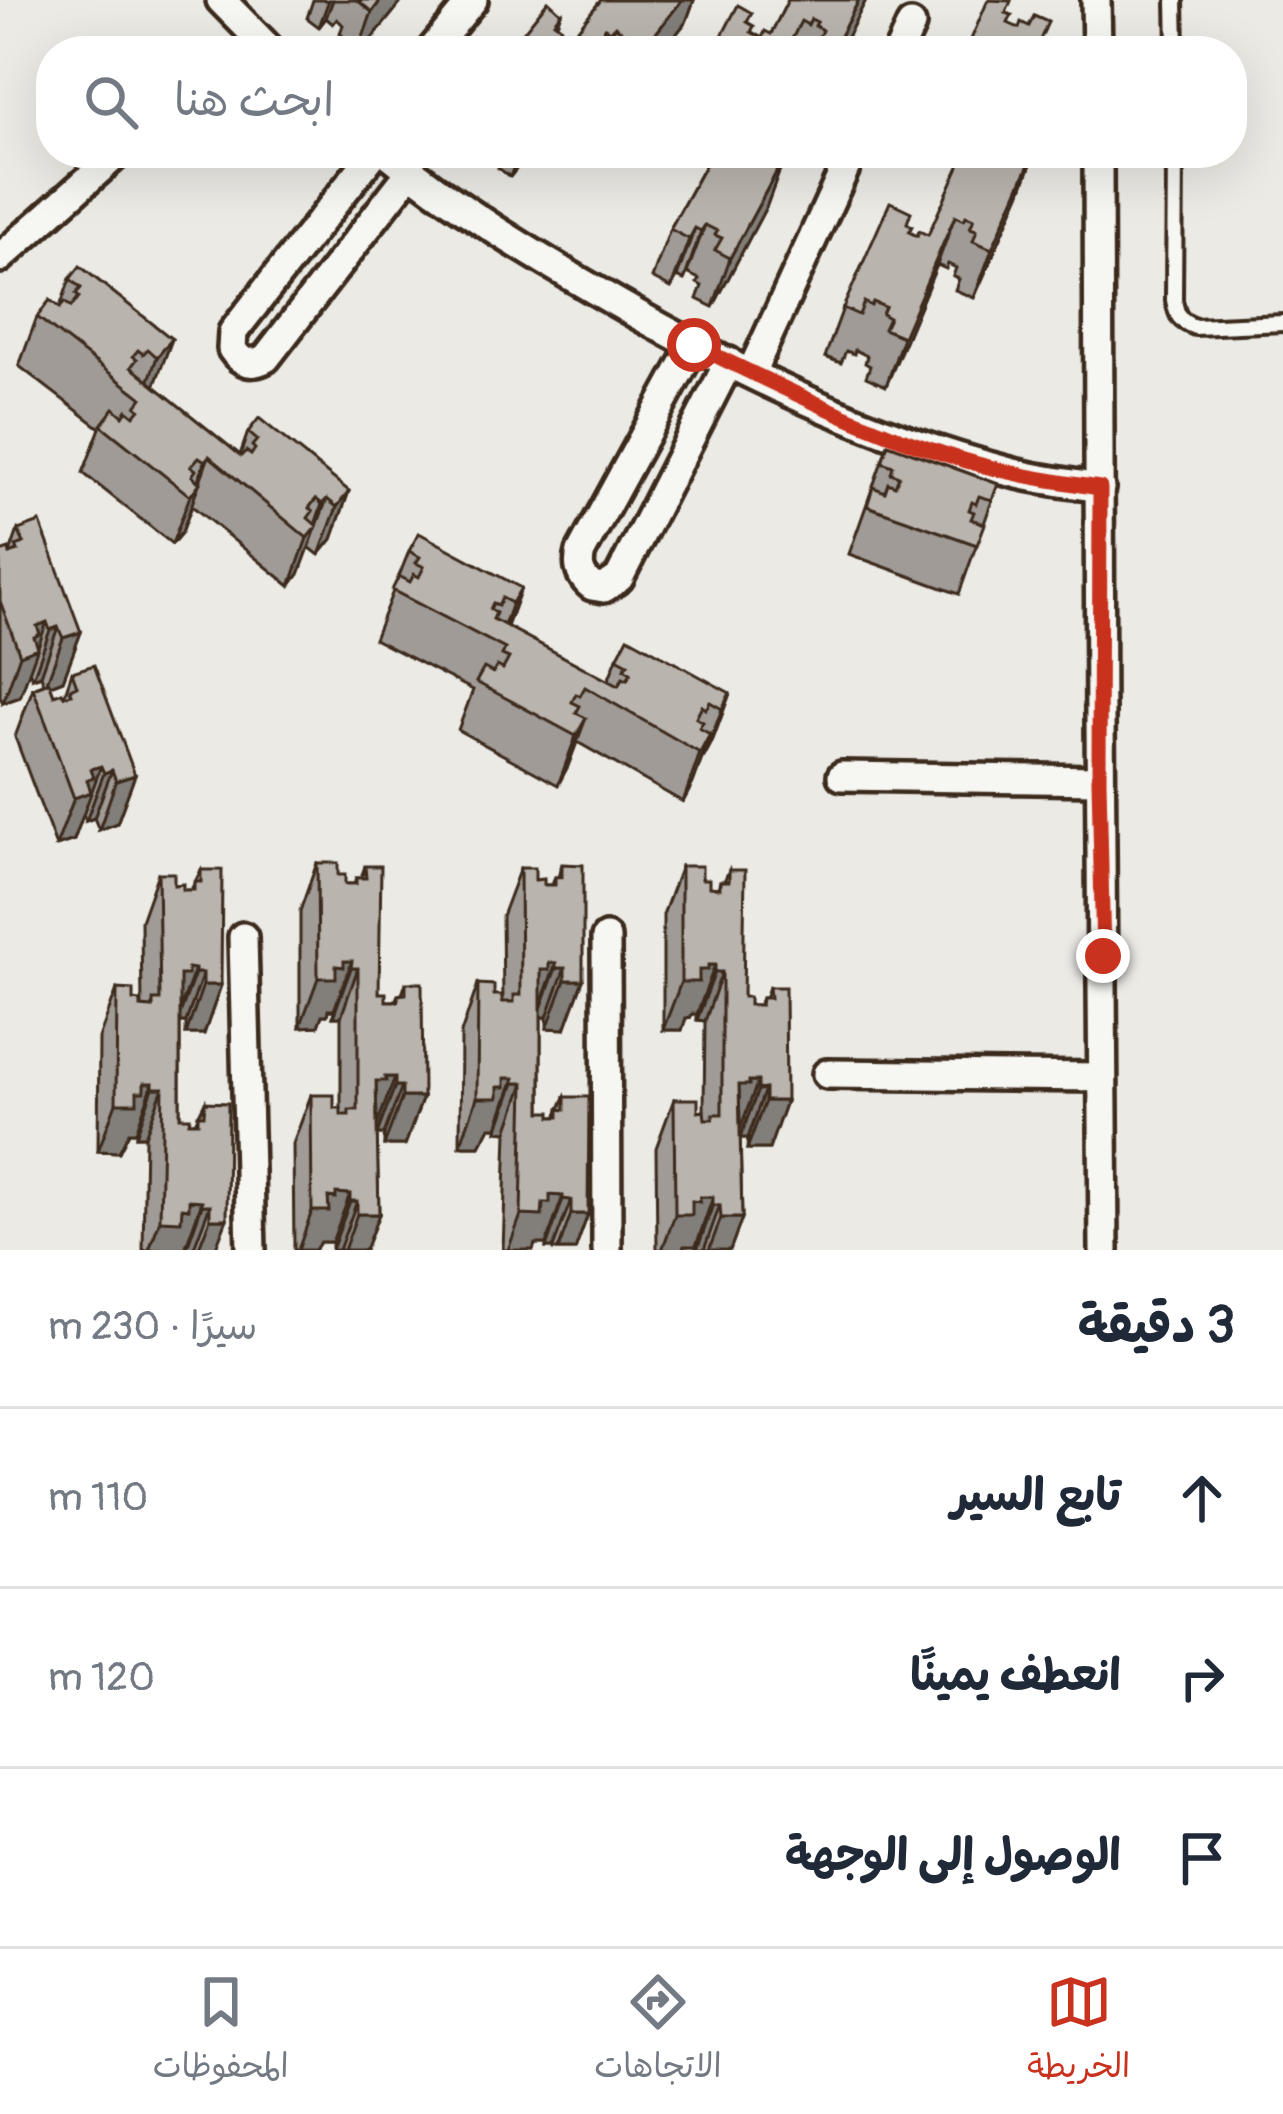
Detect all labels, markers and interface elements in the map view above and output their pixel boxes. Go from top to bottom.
search box [36,36,1247,168]
icon: search [78,69,144,135]
text: ابحث هنا [174,73,334,129]
route start [667,318,721,372]
route end [1076,929,1130,983]
text: 3 دقيقة [1078,1294,1235,1358]
text: سيرًا · 230 m [48,1302,258,1351]
icon: ahead [1169,1465,1235,1531]
text: تابع السير [951,1468,1121,1524]
text: 110 m [48,1473,148,1522]
icon: right [1169,1645,1235,1711]
text: انعطف يمينًا [910,1648,1121,1704]
text: 120 m [48,1653,155,1702]
icon: arrive [1169,1825,1235,1891]
text: الوصول إلى الوجهة [785,1828,1121,1884]
tab: المحفوظات [153,1969,289,2095]
tab: الاتجاهات [594,1969,722,2095]
tab: الخريطة [1027,1969,1130,2095]

